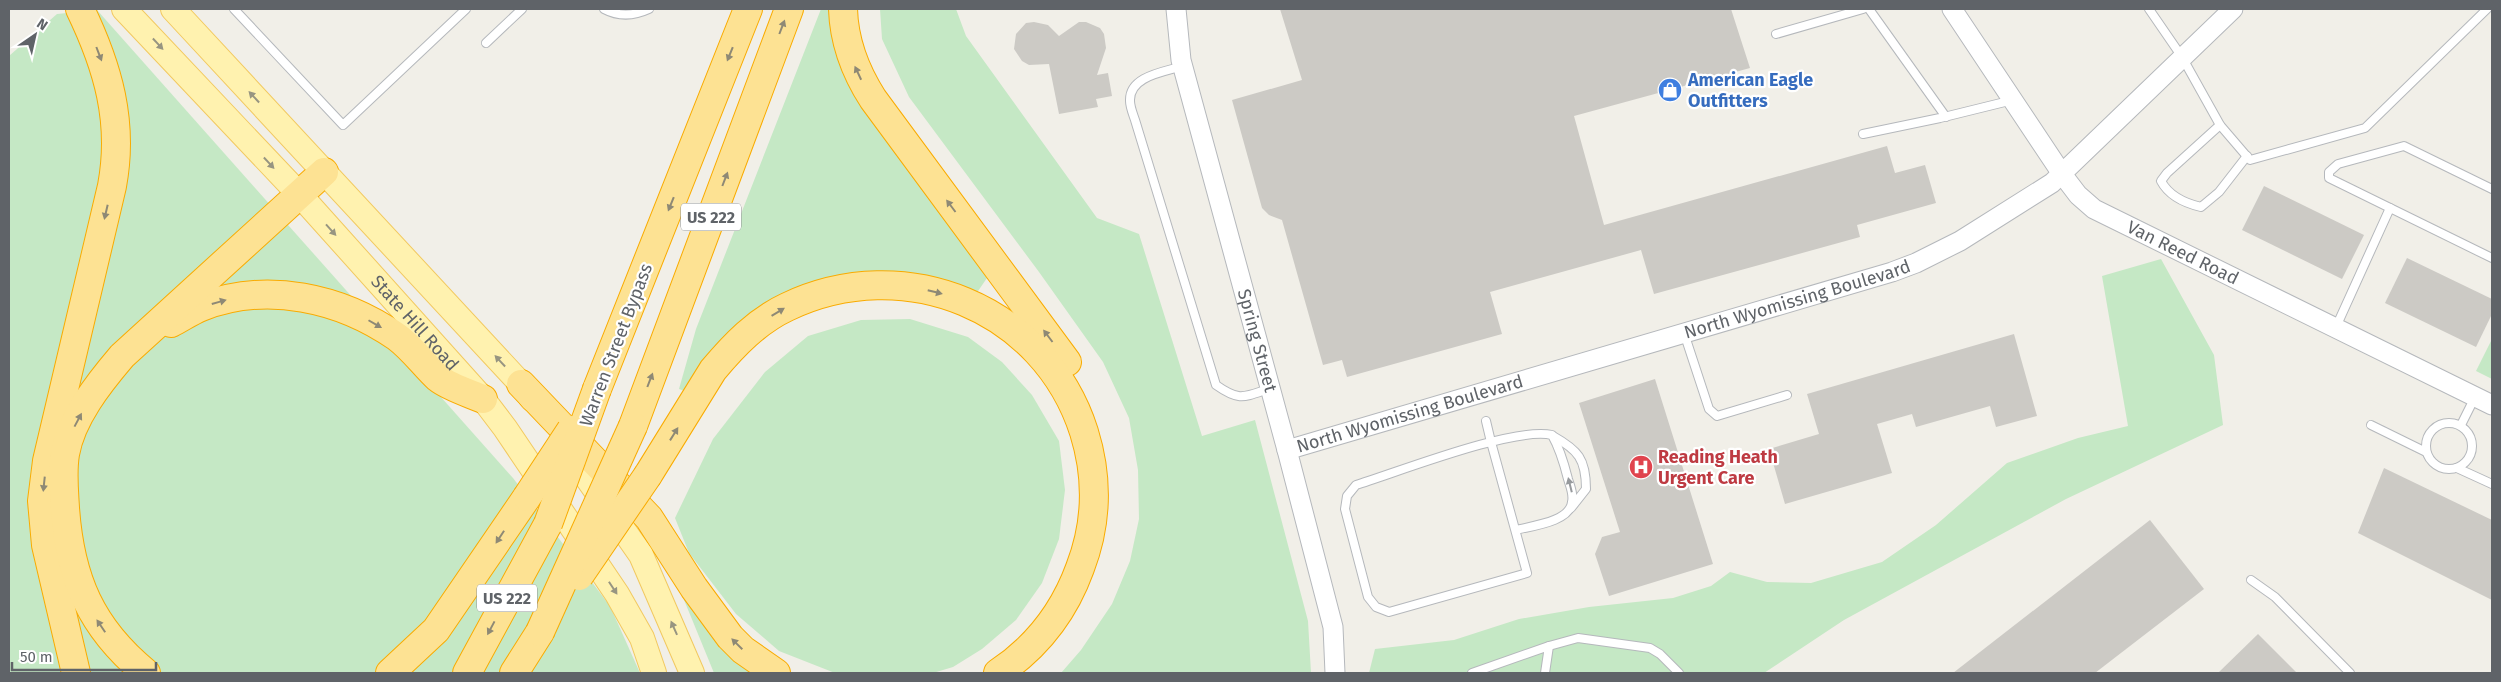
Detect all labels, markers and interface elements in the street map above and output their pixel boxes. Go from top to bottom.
north arrow [10,10,60,60]
text: N [33,15,51,34]
one-way arrow [779,20,787,34]
one-way arrow [152,38,164,50]
one-way arrow [96,46,103,61]
one-way arrow [726,47,734,61]
one-way arrow [854,66,862,80]
place label: American Eagle Outfitters [1687,69,1813,112]
shop icon: American Eagle Outfitters [1657,77,1683,103]
one-way arrow [248,91,260,103]
one-way arrow [263,156,275,168]
one-way arrow [721,171,729,186]
one-way arrow [667,197,675,212]
one-way arrow [946,199,956,213]
road number: US 222 [681,203,741,230]
one-way arrow [102,205,110,220]
street label: Van Reed Road [2123,216,2242,290]
one-way arrow [325,224,337,236]
street label: North Wyomissing Boulevard [1681,255,1914,344]
street label: Warren Street Bypass [575,260,657,430]
street label: State Hill Road [366,271,463,375]
street label: Spring Street [1233,286,1282,395]
one-way arrow [927,288,942,296]
one-way arrow [211,298,226,306]
one-way arrow [771,308,784,317]
one-way arrow [368,319,382,328]
one-way arrow [1043,329,1053,343]
one-way arrow [494,356,506,368]
street label: North Wyomissing Boulevard [1294,370,1526,458]
one-way arrow [646,372,654,387]
one-way arrow [74,413,82,428]
one-way arrow [669,427,678,440]
place label: Reading Heath Urgent Care [1658,446,1778,489]
hospital icon: Reading Heath Urgent Care [1628,454,1654,480]
one-way arrow [40,476,48,492]
one-way arrow [1566,478,1574,493]
one-way arrow [495,531,504,544]
one-way arrow [608,581,618,595]
road number: US 222 [477,584,537,612]
one-way arrow [96,619,105,632]
one-way arrow [487,621,496,635]
one-way arrow [669,621,677,635]
one-way arrow [731,638,743,650]
scale bar [12,640,156,672]
text: 50 m [20,648,53,666]

